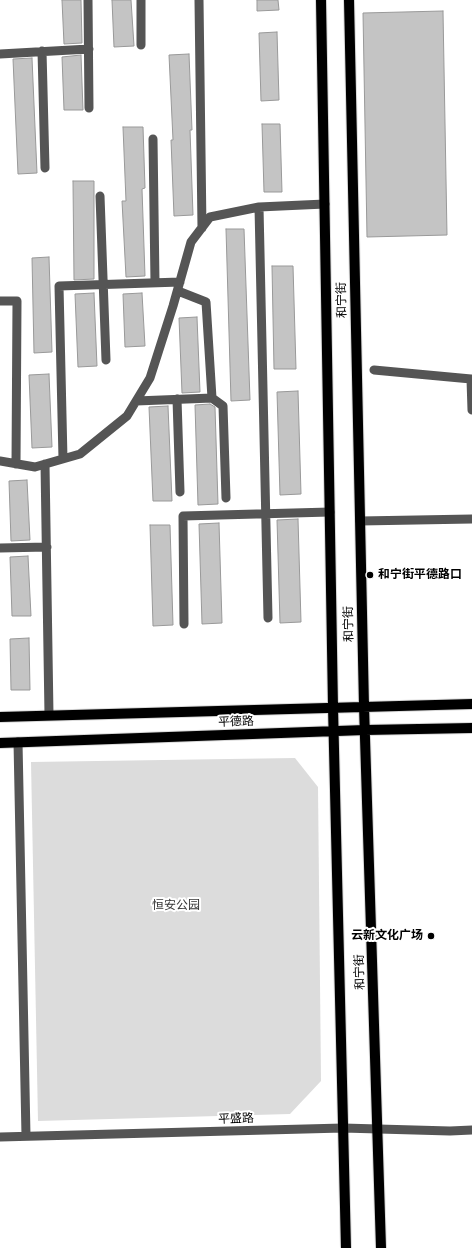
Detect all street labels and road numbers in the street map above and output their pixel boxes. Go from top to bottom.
street label: 和宁街 [334,282,350,318]
street label: 和宁街 [341,606,357,642]
street label: 平德路 [218,714,254,730]
street label: 和宁街 [352,954,368,990]
street label: 平盛路 [218,1111,254,1127]

